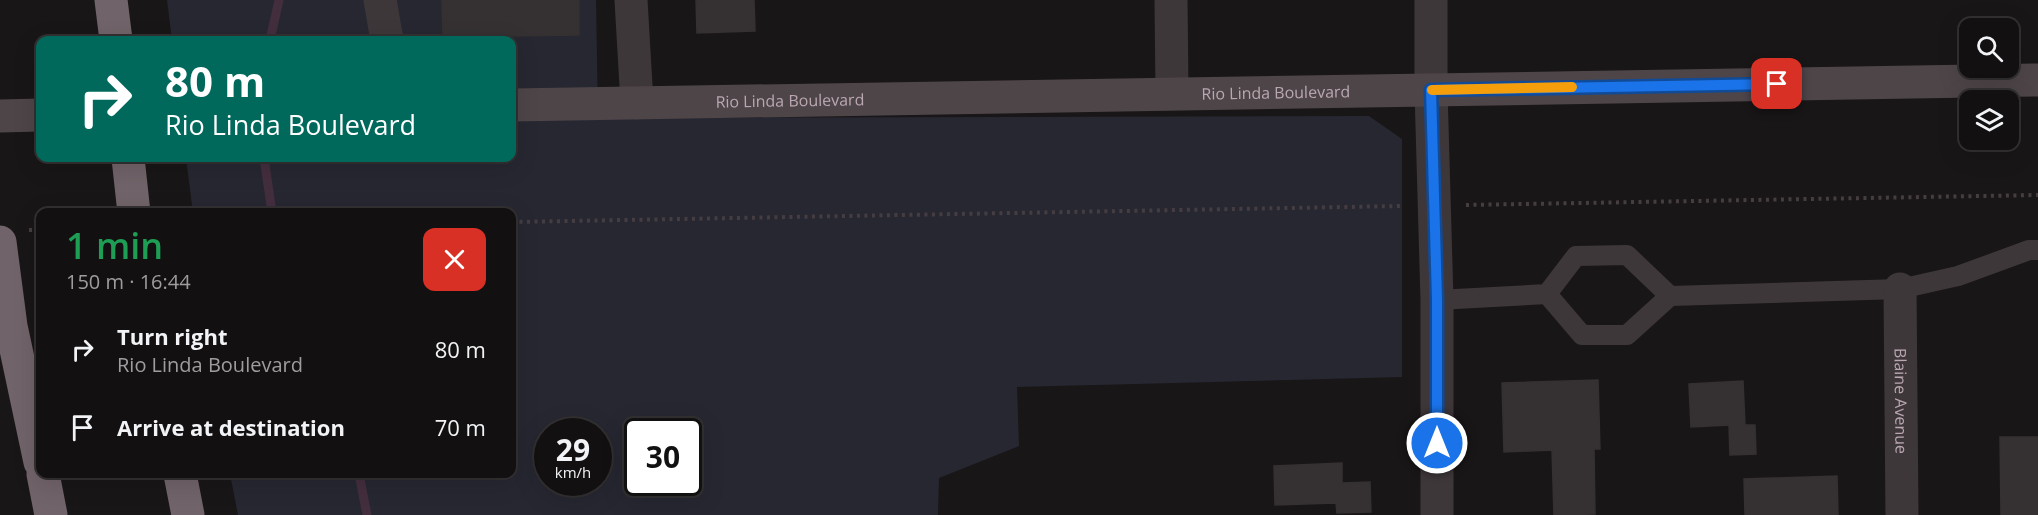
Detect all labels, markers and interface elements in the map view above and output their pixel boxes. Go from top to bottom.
map controls [1959,18,2019,150]
button: search [1959,18,2019,78]
text: 80 m [165,52,265,109]
pin [1751,58,1802,109]
icon: right [66,60,144,138]
icon: arrive [1760,67,1793,100]
street label: Rio Linda Boulevard [1201,80,1350,105]
street label: Rio Linda Boulevard [715,88,865,113]
button: layers [1959,90,2019,150]
text: Rio Linda Boulevard [165,106,416,143]
text: 1 min [66,221,163,270]
button: close [423,228,486,291]
text: 150 m · 16:44 [66,268,191,295]
text: Turn right [117,321,228,351]
icon: right [66,333,99,366]
text: 80 m [435,334,486,364]
street label: Blaine Avenue [1890,348,1912,454]
text: Rio Linda Boulevard [117,351,303,378]
icon: arrive [66,411,99,444]
position arrow [1405,411,1469,475]
text: Arrive at destination [117,412,345,442]
text: 70 m [435,412,486,442]
speed limit sign: 30 [624,418,702,496]
text: 29 [556,429,590,470]
text: km/h [555,462,591,482]

